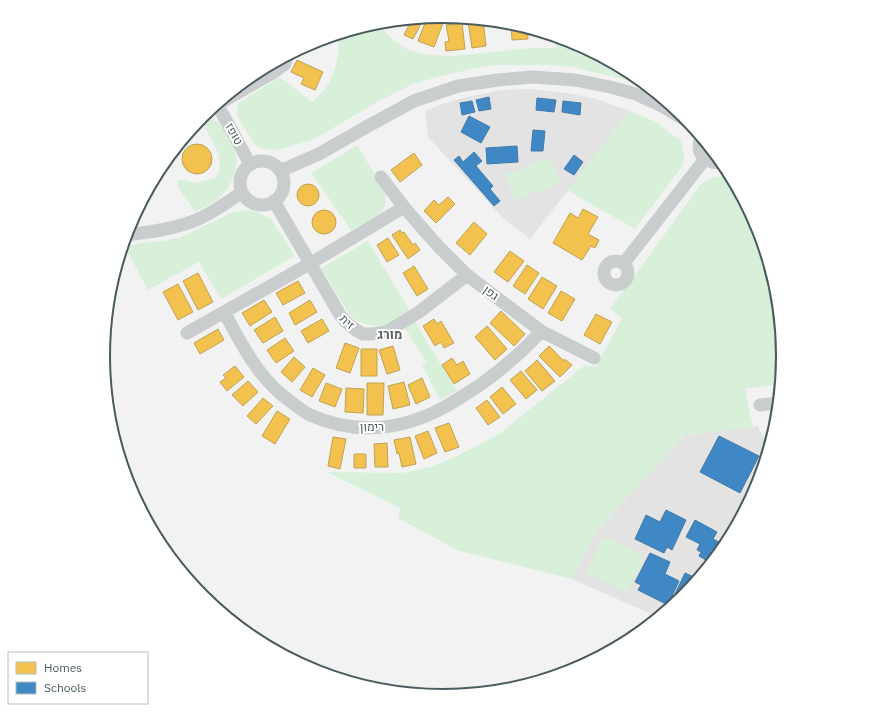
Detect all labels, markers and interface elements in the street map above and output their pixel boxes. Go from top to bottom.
street label: טופז [222,120,247,147]
street label: גפן [481,282,502,304]
street label: זית [337,311,358,332]
district label: מורג [378,326,402,343]
street label: רימון [360,419,384,434]
legend [8,652,148,704]
text: Homes [44,660,82,675]
text: Schools [44,680,87,695]

